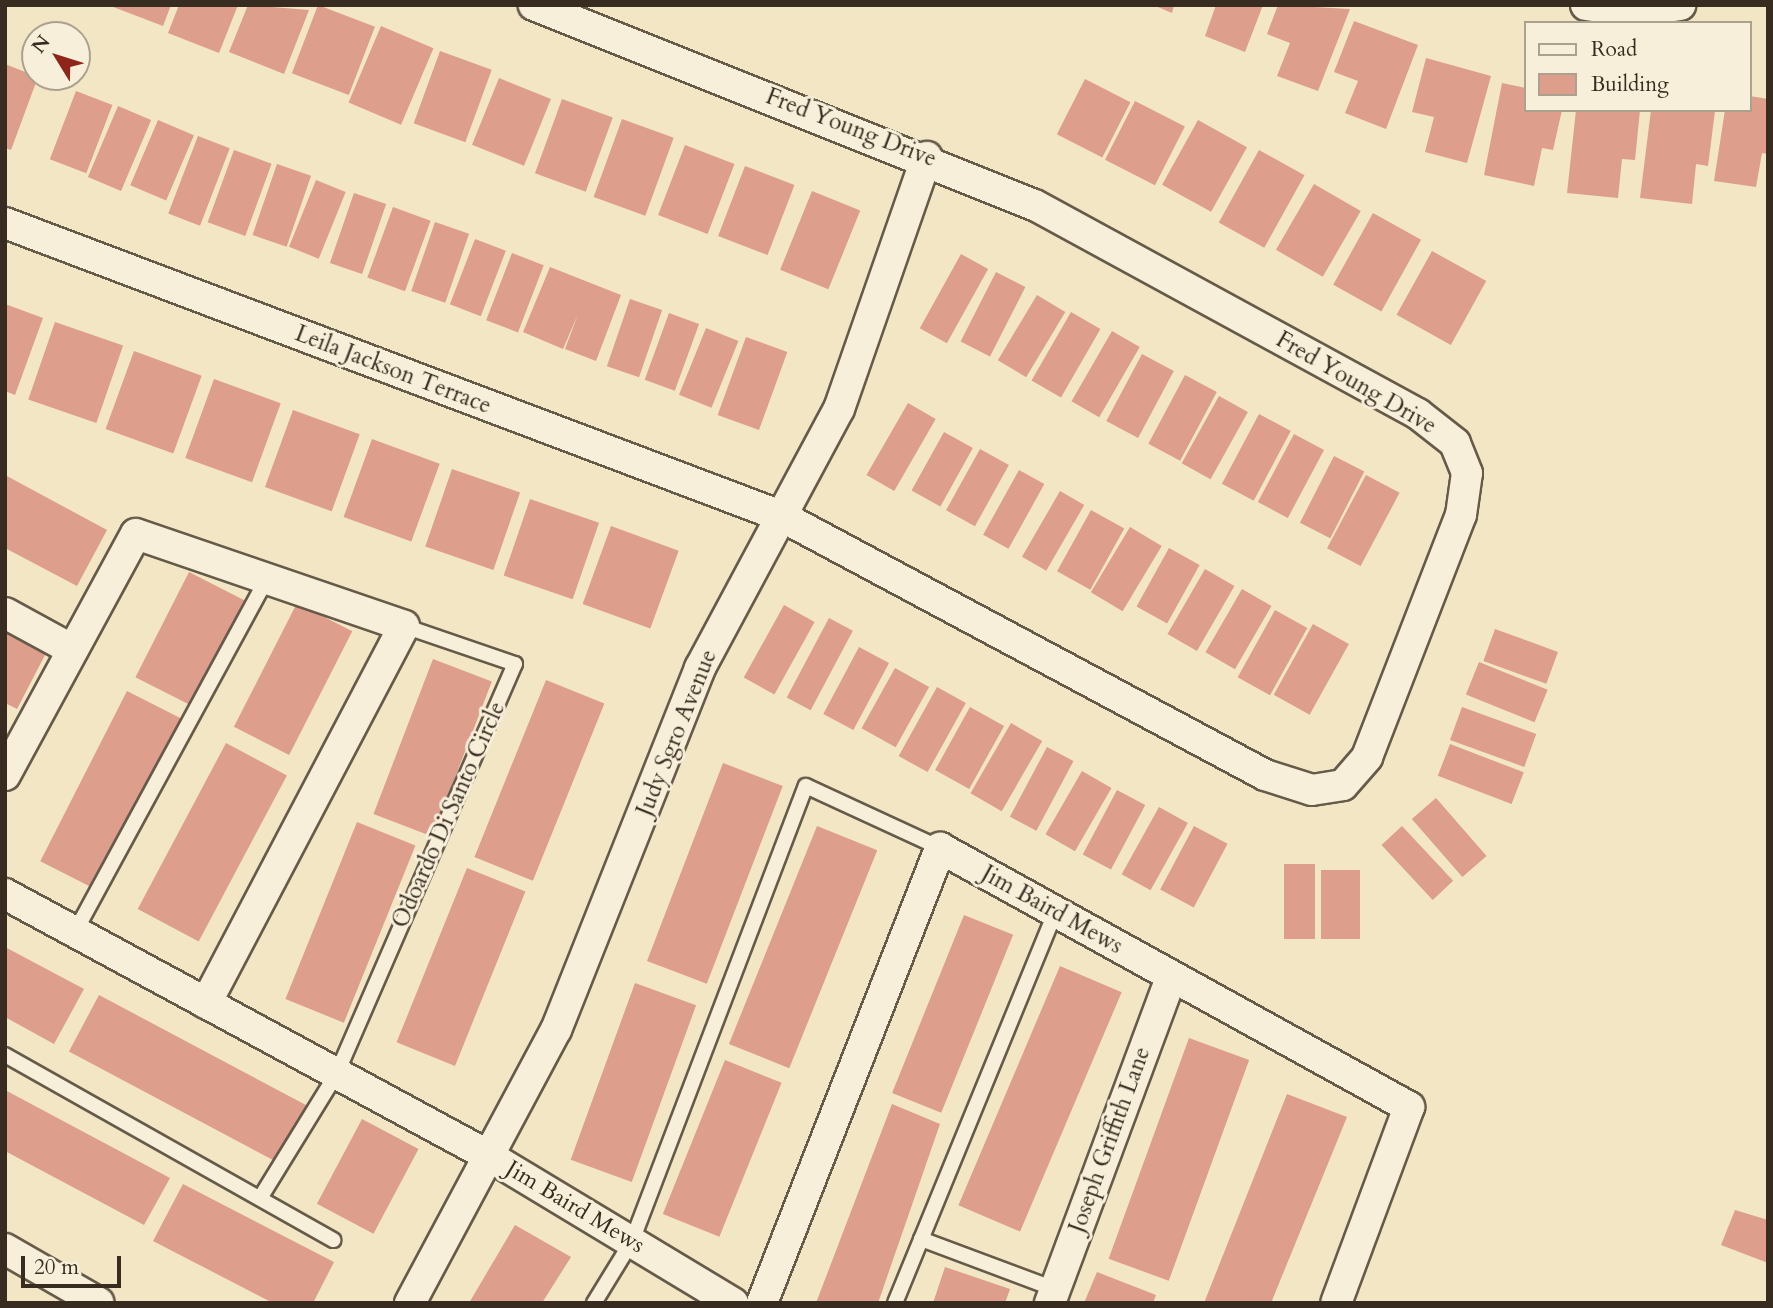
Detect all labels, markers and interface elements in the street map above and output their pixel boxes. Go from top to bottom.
north arrow [21,21,91,91]
legend [1524,21,1752,112]
text: N [26,30,56,59]
text: Road [1591,35,1637,64]
text: Building [1591,70,1669,99]
street label: Fred Young Drive [762,83,940,173]
street label: Leila Jackson Terrace [291,320,495,420]
street label: Fred Young Drive [1271,326,1441,440]
street label: Judy Sgro Avenue [631,646,723,820]
street label: Odoardo Di Santo Circle [387,698,511,932]
street label: Jim Baird Mews [977,860,1127,960]
street label: Joseph Griffith Lane [1064,1043,1156,1237]
street label: Jim Baird Mews [501,1155,649,1259]
scale bar [24,1242,124,1286]
text: 20 m [34,1253,79,1282]

